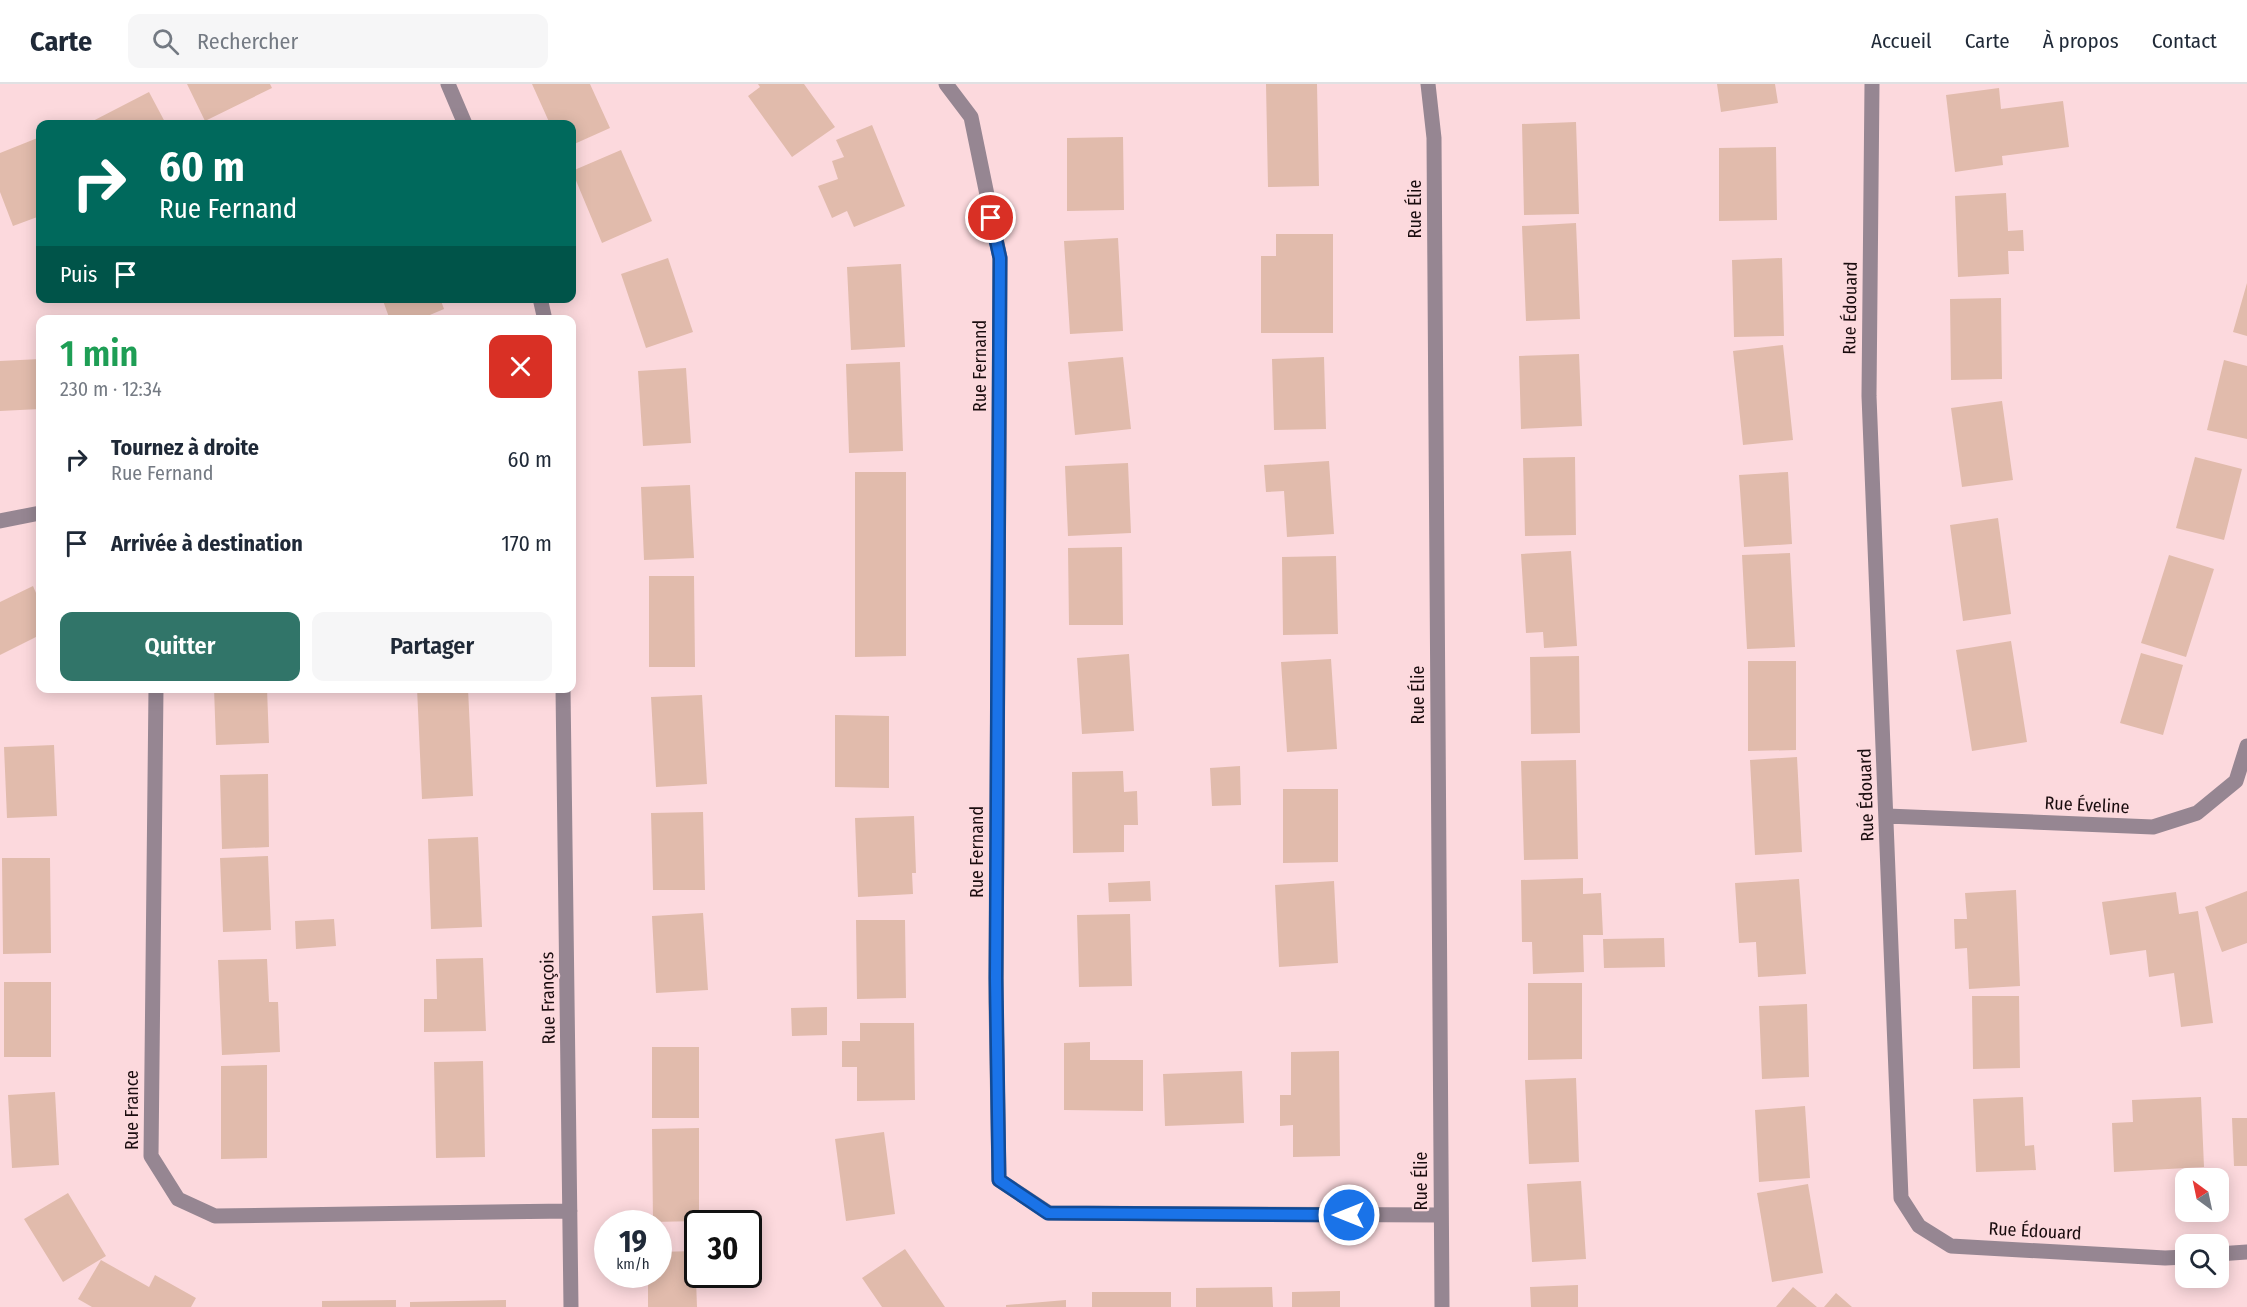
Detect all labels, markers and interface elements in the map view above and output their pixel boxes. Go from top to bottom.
search box [128,14,548,68]
text: Carte [30,25,92,58]
icon: search [149,25,182,58]
text: Rechercher [197,28,298,55]
text: Accueil [1871,28,1932,54]
text: Carte [1965,28,2010,54]
text: À propos [2043,28,2119,54]
text: Contact [2152,28,2217,54]
text: 60 m [159,142,245,192]
icon: right [60,144,138,222]
street label: Rue Élie [1403,179,1426,238]
pin [965,192,1016,243]
text: Rue Fernand [159,193,297,225]
icon: arrive [974,201,1007,234]
icon: arrive [109,258,142,291]
text: Puis [60,261,97,288]
street label: Rue Édouard [1837,261,1862,355]
street label: Rue Fernand [969,320,991,412]
text: 1 min [60,332,138,376]
button: close [489,335,552,398]
text: 230 m · 12:34 [60,377,162,401]
text: Tournez à droite [111,434,259,461]
icon: right [60,443,93,476]
text: 60 m [508,446,552,473]
text: Rue Fernand [111,461,213,485]
icon: arrive [60,527,93,560]
text: Arrivée à destination [111,530,303,557]
text: 170 m [501,530,552,557]
button: Quitter [60,612,300,681]
button: Partager [312,612,552,681]
street label: Rue Élie [1406,665,1429,724]
street label: Rue Édouard [1852,748,1879,842]
street label: Rue Éveline [2044,791,2130,818]
street label: Rue Fernand [966,806,988,898]
street label: Rue François [536,951,560,1045]
street label: Rue France [121,1070,143,1150]
street label: Rue Élie [1409,1151,1432,1210]
north arrow [2175,1168,2229,1222]
map controls [2175,1168,2229,1288]
position arrow [1317,1183,1381,1247]
speed limit sign: 30 [684,1210,762,1288]
street label: Rue Édouard [1988,1217,2082,1244]
text: 19 [619,1224,647,1260]
button: search [2175,1234,2229,1288]
text: km/h [616,1255,650,1273]

